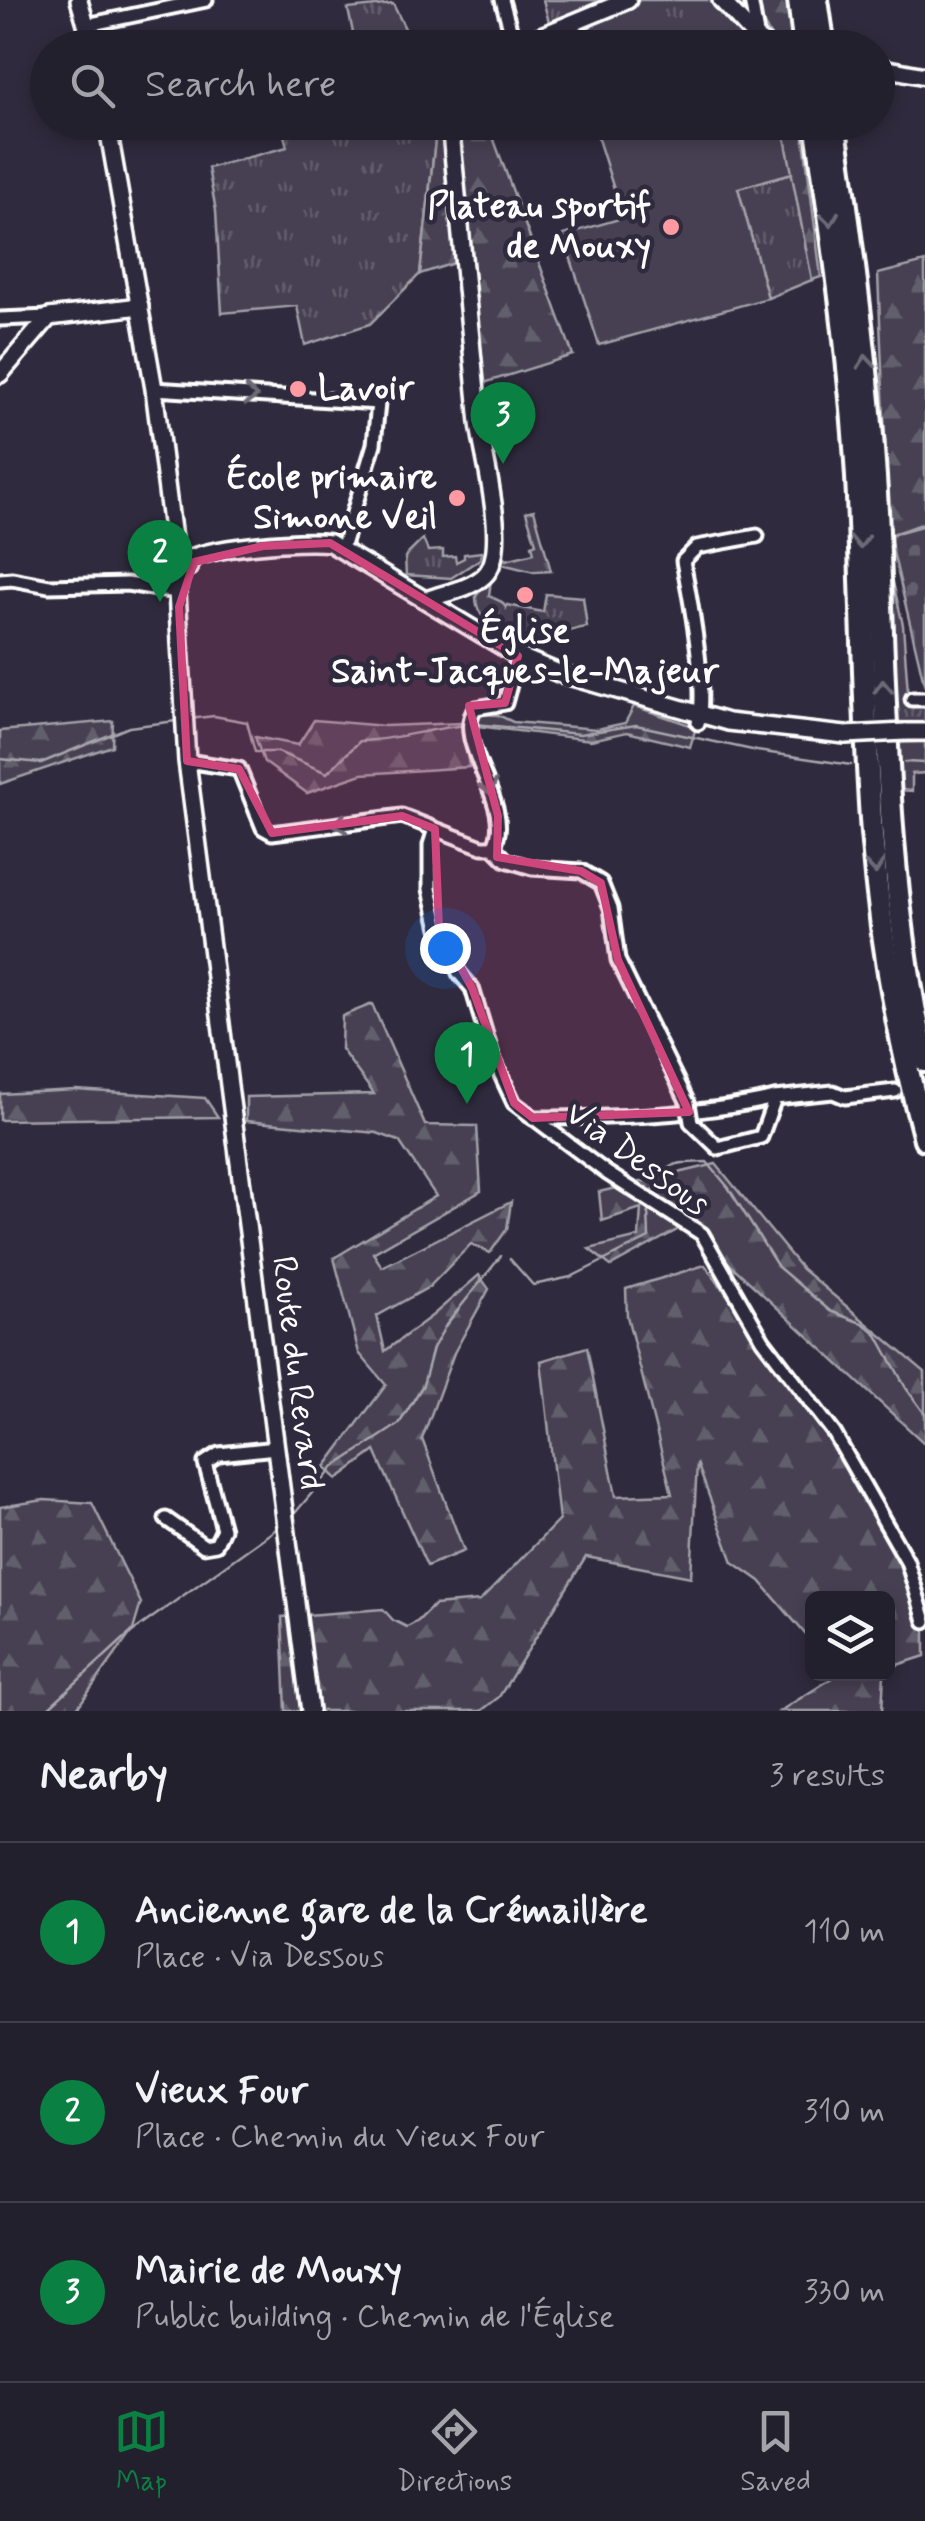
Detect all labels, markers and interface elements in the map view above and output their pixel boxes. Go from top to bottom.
search box [30,30,895,140]
icon: search [65,58,120,113]
text: Search here [145,61,336,110]
place label: Plateau sportif de Mouxy [427,184,651,270]
one-way arrow [818,211,839,227]
marker: Plateau sportif de Mouxy [660,216,682,238]
one-way arrow [856,354,877,370]
place label: Lavoir [318,366,415,412]
marker: Lavoir [287,378,309,400]
pin: 3 [470,382,536,464]
one-way arrow [244,385,260,406]
place label: École primaire Simone Veil [226,453,438,541]
marker: École primaire Simone Veil [446,487,468,509]
pin: 2 [128,520,192,602]
one-way arrow [849,535,870,551]
marker: Église Saint-Jacques-le-Majeur [514,584,536,606]
place label: Église Saint-Jacques-le-Majeur [331,607,719,696]
one-way arrow [873,678,894,694]
one-way arrow [477,778,497,795]
one-way arrow [332,812,349,833]
one-way arrow [864,859,886,875]
your location [420,923,471,974]
pin: 1 [434,1022,500,1104]
street label: Via Dessous [555,1091,719,1227]
street label: Route du Revard [260,1254,334,1492]
map controls [805,1591,895,1681]
button: layers [805,1591,895,1681]
text: Nearby [40,1749,168,1804]
text: 3 results [769,1755,885,1797]
text: Ancienne gare de la Crémaillère [135,1887,648,1936]
text: 1 [65,1911,80,1953]
text: 110 m [804,1911,885,1953]
text: Place · Via Dessous [135,1936,384,1978]
text: Vieux Four [135,2067,308,2116]
text: 2 [65,2091,80,2133]
text: 310 m [803,2091,885,2133]
text: Place · Chemin du Vieux Four [135,2116,544,2158]
text: Mairie de Mouxy [135,2247,402,2296]
text: 3 [65,2271,80,2313]
text: 330 m [804,2271,885,2313]
text: Public building · Chemin de l'Église [135,2296,615,2338]
tab: Map [114,2404,169,2501]
tab: Directions [397,2404,512,2501]
tab: Saved [740,2404,811,2501]

